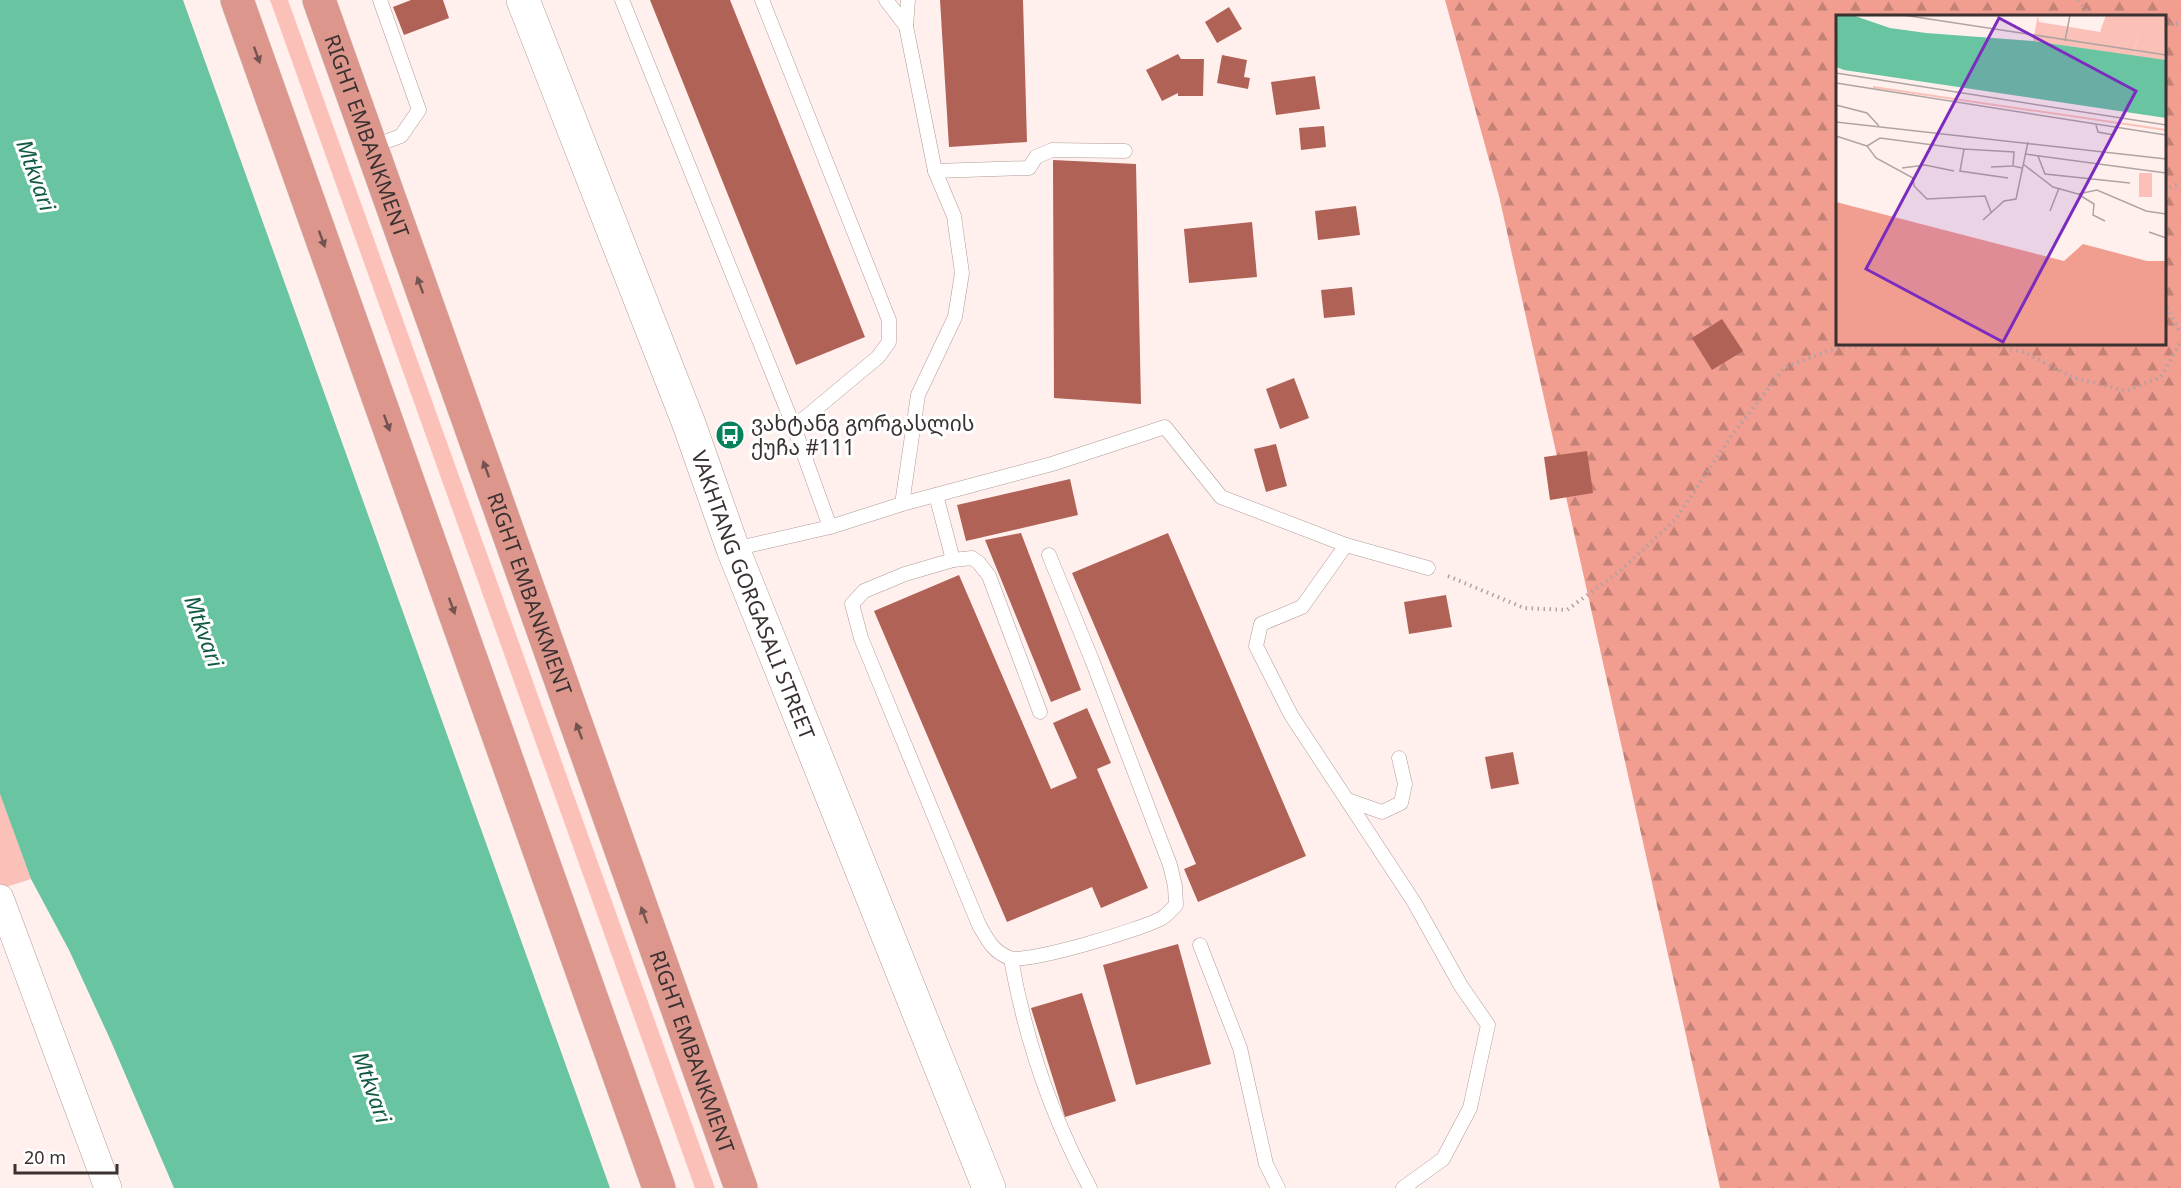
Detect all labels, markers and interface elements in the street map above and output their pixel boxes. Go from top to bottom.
inset map [1836,15,2166,345]
street label: RIGHT EMBANKMENT [318,30,416,241]
one-way arrow [252,46,262,64]
water label: Mtkvari [10,135,64,215]
one-way arrow [317,230,327,248]
one-way arrow [415,276,424,294]
place label: ვახტანგ გორგასლის ქუჩა #111 [751,409,975,461]
one-way arrow [383,414,393,432]
bus stop icon: ვახტანგ გორგასლის ქუჩა #111 [714,419,746,451]
street label: VAKHTANG GORGASALI STREET [685,447,822,744]
one-way arrow [480,459,490,477]
street label: RIGHT EMBANKMENT [481,488,579,699]
water label: Mtkvari [178,591,232,671]
one-way arrow [448,598,458,616]
one-way arrow [574,722,584,740]
one-way arrow [639,906,649,924]
street label: RIGHT EMBANKMENT [644,946,742,1157]
water label: Mtkvari [346,1047,400,1127]
scale bar [15,1137,117,1175]
text: 20 m [24,1145,66,1169]

